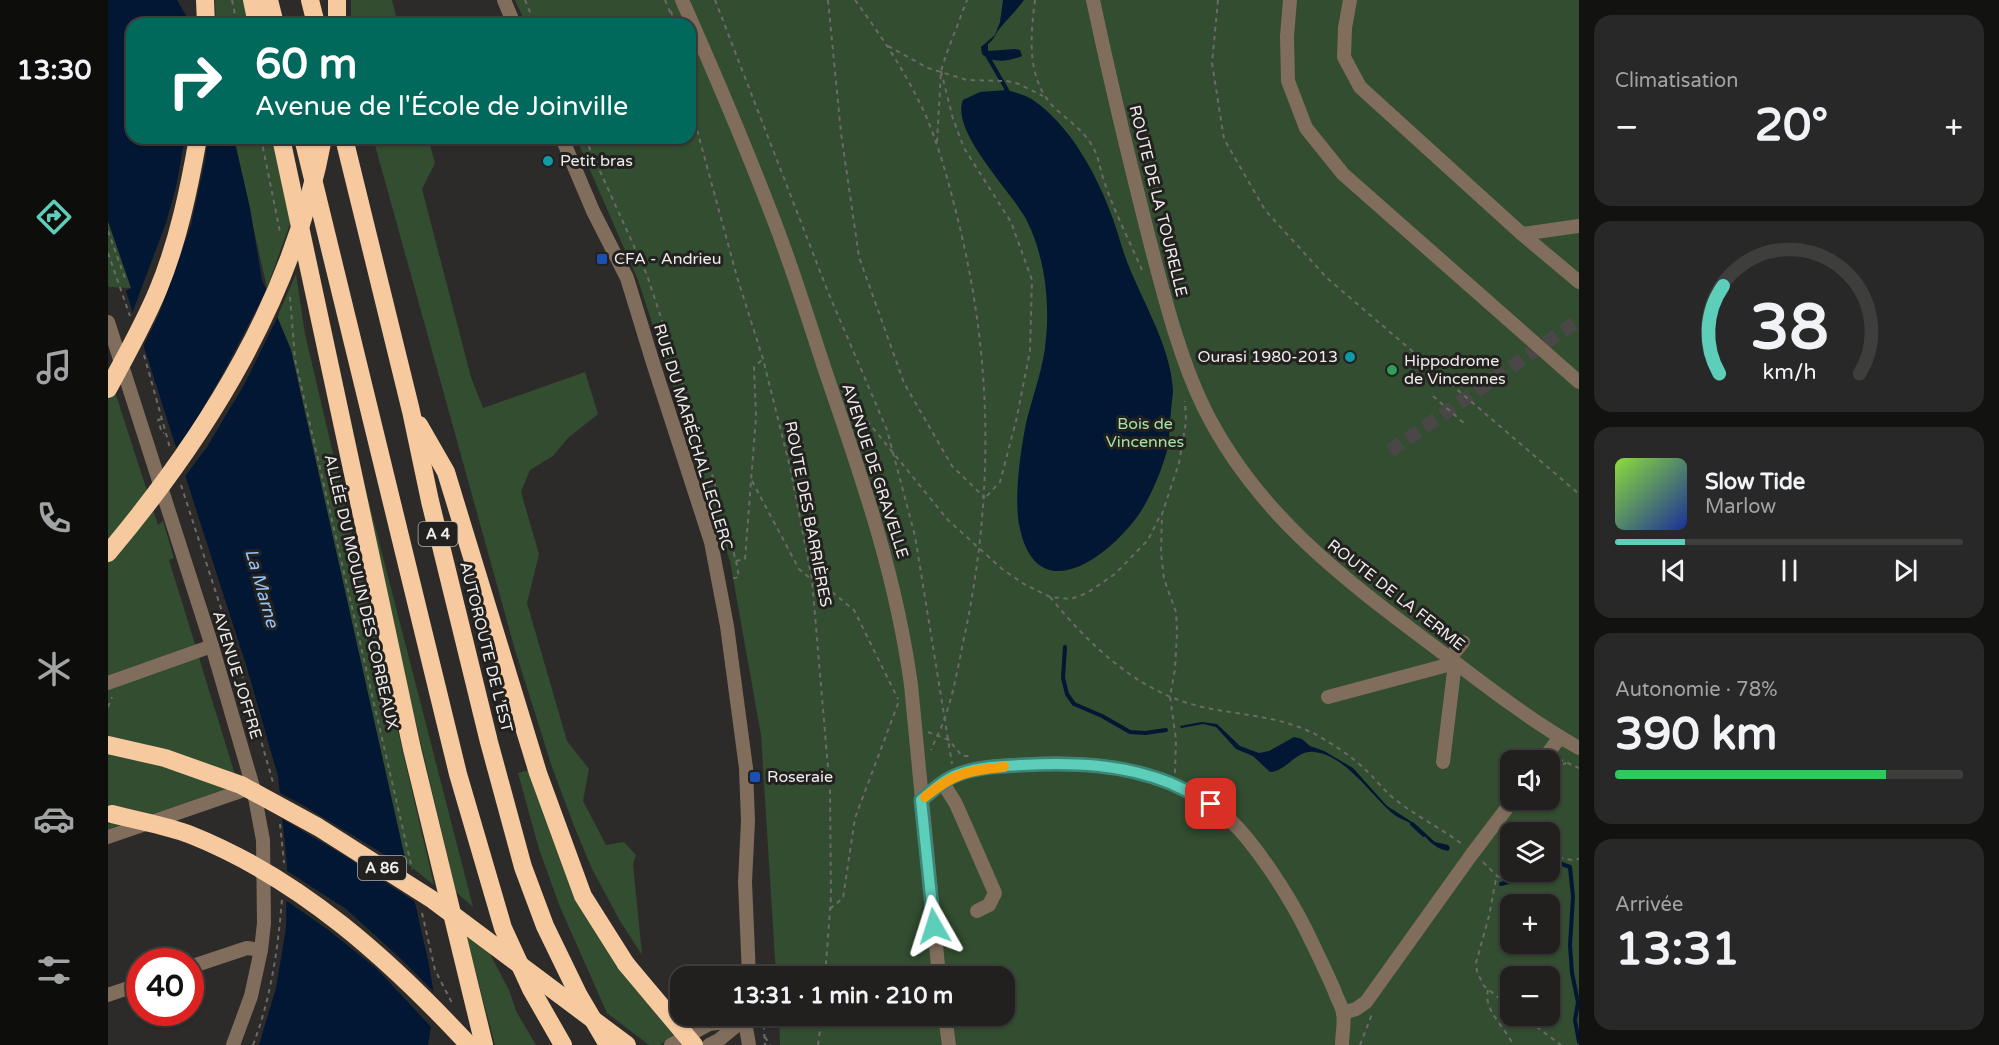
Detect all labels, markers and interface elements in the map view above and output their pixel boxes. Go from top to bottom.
text: 60 m [255,39,357,90]
icon: right [156,42,234,120]
text: 13:30 [17,54,91,87]
text: Climatisation [1615,69,1738,93]
text: Avenue de l'École de Joinville [255,90,628,123]
text: 20° [1755,99,1828,153]
street label: ROUTE DE LA TOURELLE [1124,103,1192,299]
text: − [1615,108,1639,147]
text: + [1944,108,1963,147]
place label: Petit bras [560,151,633,171]
marker: Petit bras [541,154,555,168]
icon: directions [33,196,75,238]
place label: CFA - Andrieu [614,249,721,269]
marker: CFA - Andrieu [595,252,609,266]
text: 38 [1750,291,1828,366]
street label: RUE DU MARÉCHAL LECLERC [649,321,737,553]
icon: music [33,346,75,388]
place label: Ourasi 1980-2013 [1198,347,1338,367]
marker: Ourasi 1980-2013 [1343,350,1357,364]
place label: Hippodrome de Vincennes [1404,351,1506,389]
text: km/h [1762,359,1816,385]
marker: Hippodrome de Vincennes [1385,363,1399,377]
street label: AVENUE DE GRAVELLE [837,381,913,561]
park label: Bois de Vincennes [1106,414,1184,452]
street label: ROUTE DES BARRIÈRES [780,419,836,609]
street label: ALLÉE DU MOULIN DES CORBEAUX [320,452,403,732]
text: Slow Tide [1705,469,1805,495]
text: Marlow [1705,495,1776,519]
icon: phone [33,497,75,539]
road number: A 4 [418,522,458,546]
street label: ROUTE DE LA FERME [1323,535,1469,655]
water label: La Marne [240,546,284,631]
icon: previous [1657,554,1690,587]
icon: pause [1773,554,1806,587]
icon: next [1889,554,1922,587]
street label: AUTOROUTE DE L’EST [455,559,517,735]
street label: AVENUE JOFFRE [208,608,266,742]
icon: climate [33,648,75,690]
text: Autonomie · 78% [1615,678,1777,702]
text: 390 km [1615,708,1777,762]
map controls [1500,750,1560,1026]
button: sound [1500,750,1560,810]
place label: Roseraie [767,767,833,787]
marker: Roseraie [748,770,762,784]
pin [1185,778,1236,829]
icon: arrive [1194,787,1227,820]
icon: car [33,798,75,840]
button: layers [1500,822,1560,882]
road number: A 86 [358,856,406,880]
text: Arrivée [1615,893,1683,917]
position arrow [902,894,966,958]
button: + [1500,894,1560,954]
text: 13:31 [1615,923,1740,977]
speed limit sign: 40 [126,948,204,1026]
icon: filters [33,949,75,991]
button: − [1500,966,1560,1026]
text: 13:31 · 1 min · 210 m [732,983,953,1009]

